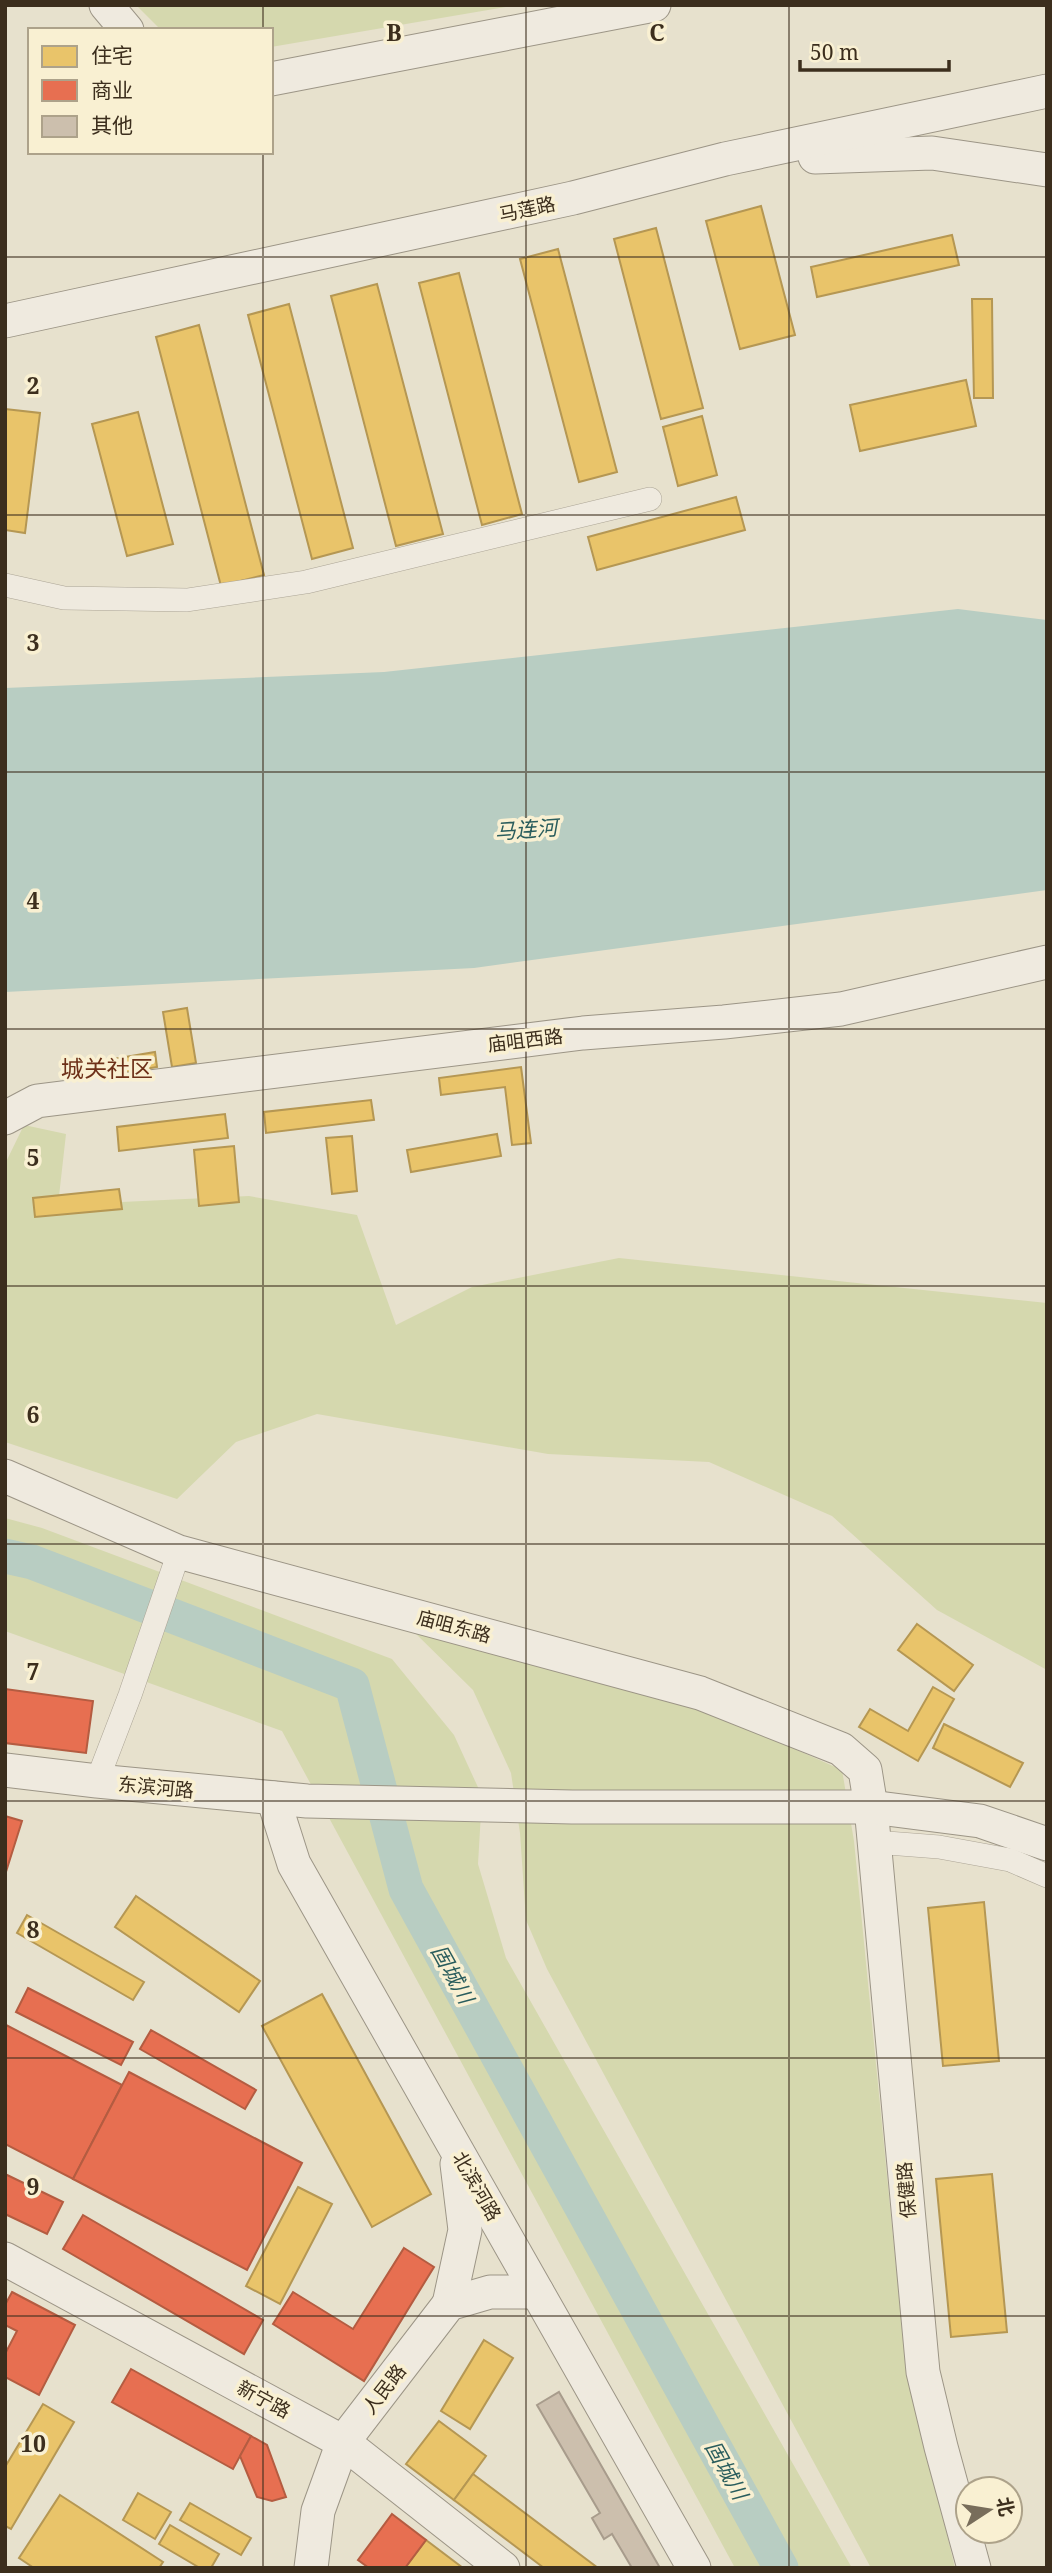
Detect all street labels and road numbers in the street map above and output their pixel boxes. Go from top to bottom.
street label: 马莲路 [496,190,558,228]
street label: 庙咀西路 [486,1022,564,1058]
street label: 庙咀东路 [414,1604,494,1648]
street label: 东滨河路 [117,1771,195,1803]
street label: 北滨河路 [447,2147,507,2225]
street label: 保健路 [891,2160,921,2220]
street label: 人民路 [356,2359,412,2419]
street label: 新宁路 [233,2374,295,2424]

